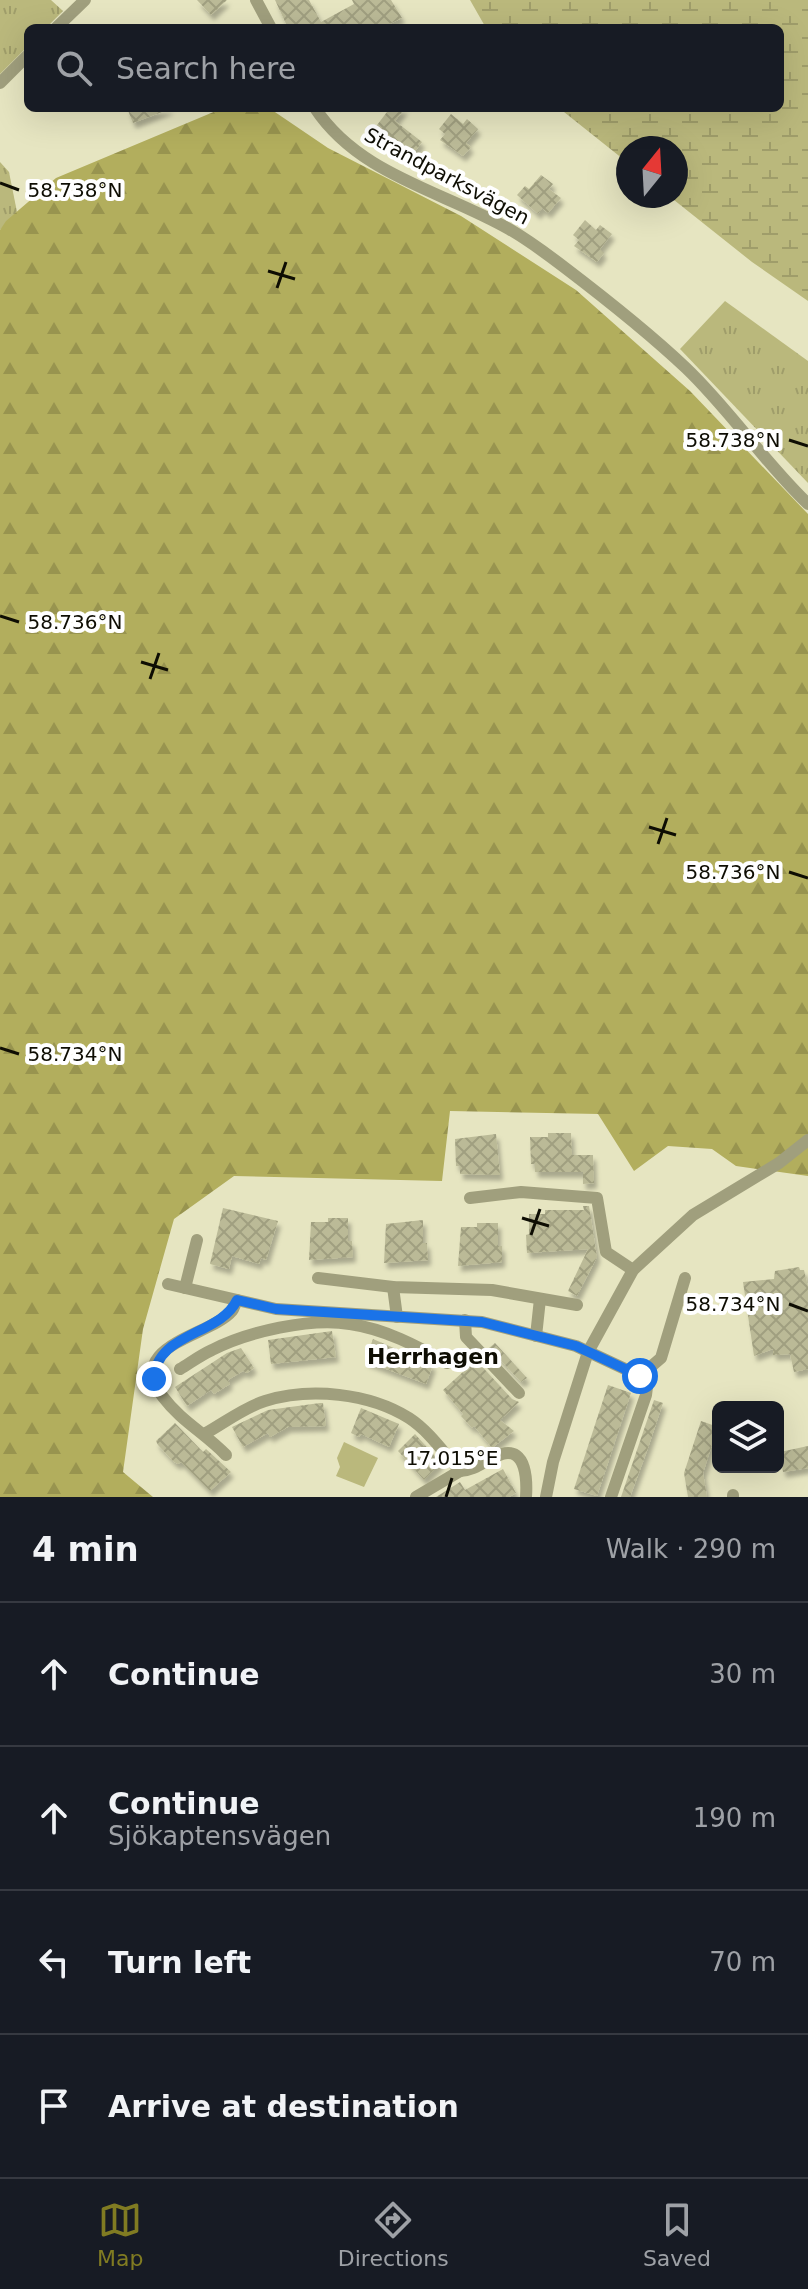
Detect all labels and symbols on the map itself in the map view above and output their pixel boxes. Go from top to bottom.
street label: Strandparksvägen [360,122,534,230]
north arrow [616,136,688,208]
text: 58.738°N [28,178,122,202]
text: 58.738°N [686,428,780,452]
text: 58.736°N [28,610,122,634]
text: 58.736°N [686,860,780,884]
text: 58.734°N [28,1042,122,1066]
text: 58.734°N [686,1292,780,1316]
district label: Herrhagen [367,1344,499,1369]
route start [622,1358,658,1394]
route end [136,1361,172,1397]
text: 17.015°E [406,1446,498,1470]

